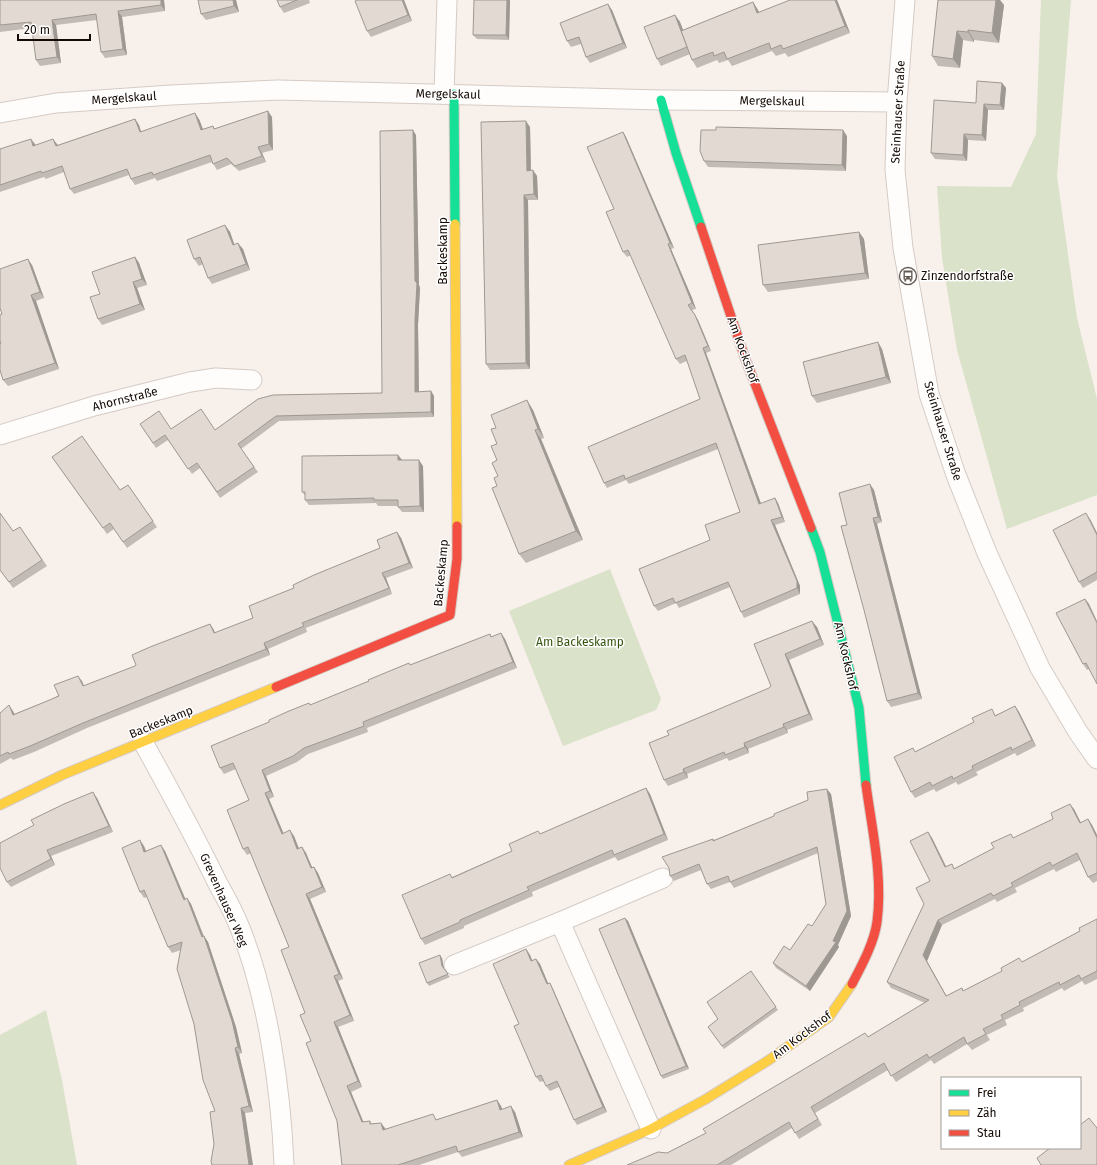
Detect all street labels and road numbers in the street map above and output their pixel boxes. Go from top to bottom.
street label: Steinhauser Straße [888,60,908,164]
street label: Mergelskaul [415,86,481,102]
street label: Mergelskaul [91,89,157,107]
street label: Mergelskaul [739,93,805,109]
street label: Backeskamp [436,217,450,285]
street label: Am Kockshof [724,315,762,386]
street label: Steinhauser Straße [921,380,965,482]
street label: Ahornstraße [91,384,159,414]
street label: Backeskamp [431,539,451,607]
street label: Am Kockshof [831,620,861,693]
street label: Backeskamp [127,703,195,741]
street label: Grevenhauser Weg [197,851,251,950]
street label: Am Kockshof [770,1008,835,1062]

